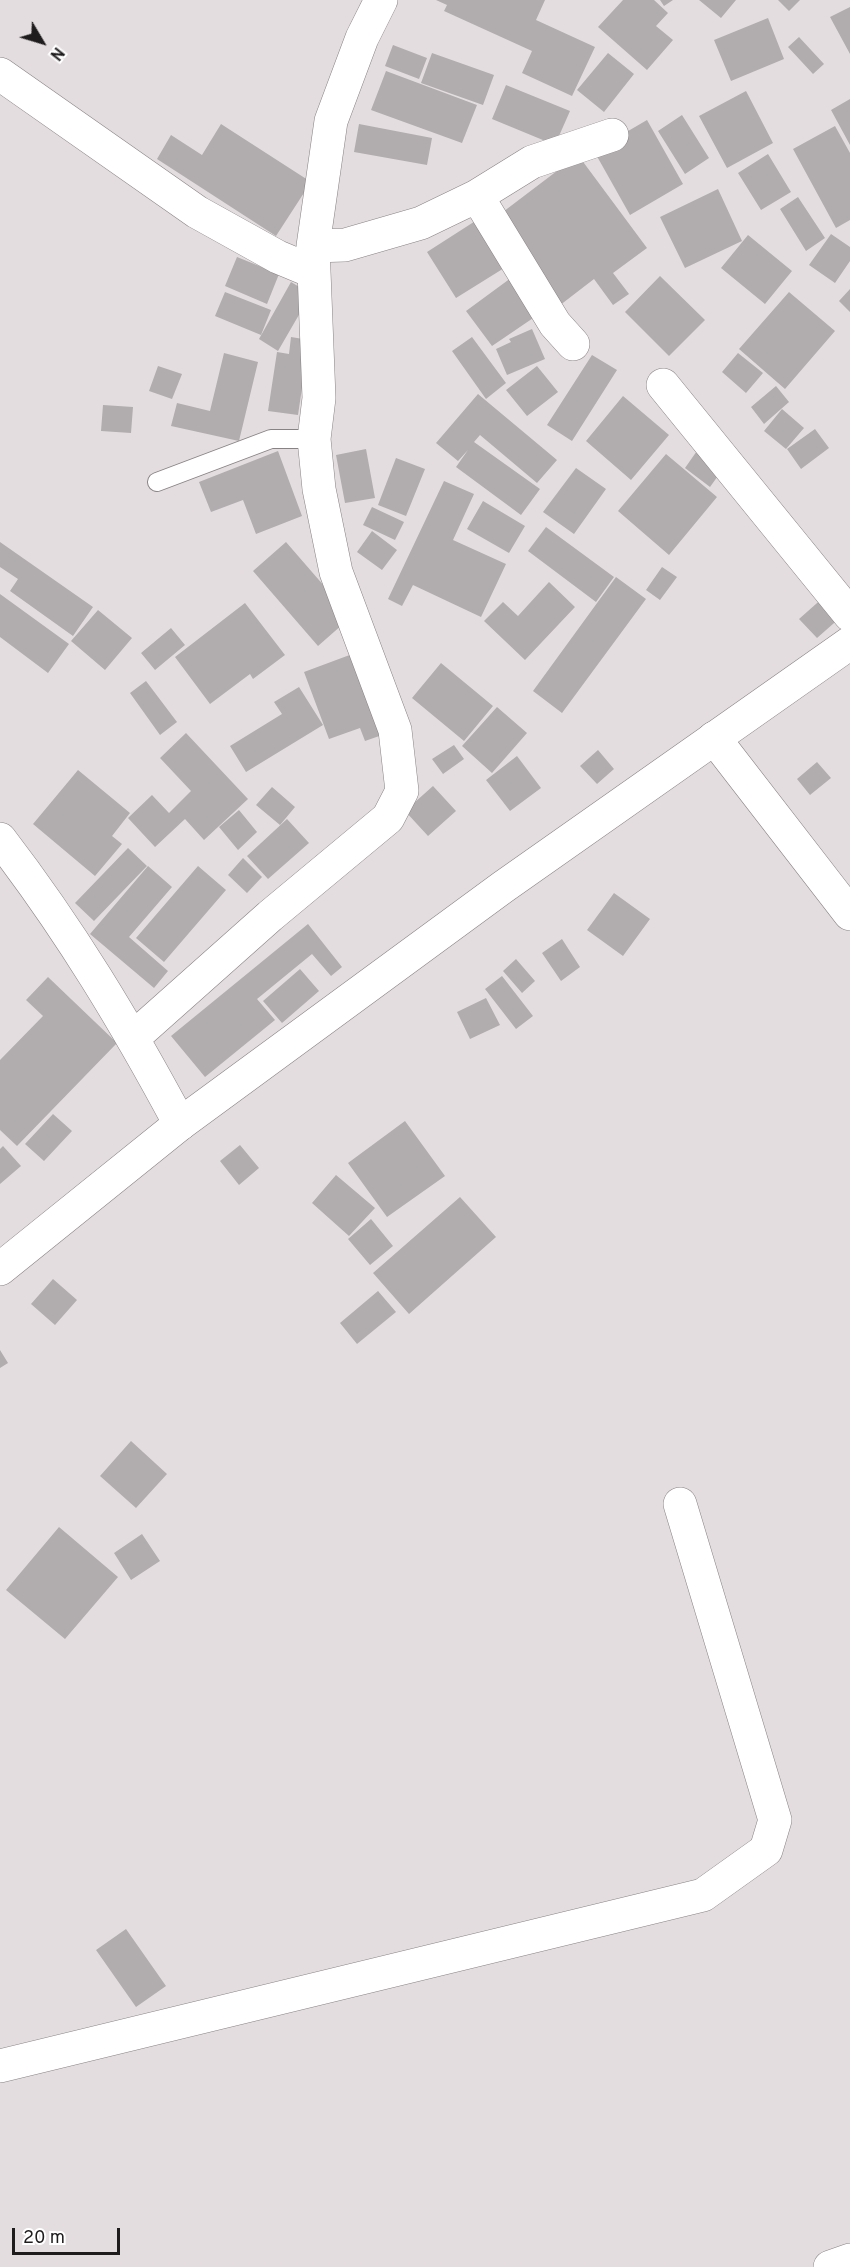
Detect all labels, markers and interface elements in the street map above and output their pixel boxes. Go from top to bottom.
north arrow [12,12,72,72]
text: N [45,42,68,64]
scale bar [15,2216,123,2254]
text: 20 m [23,2227,65,2250]

